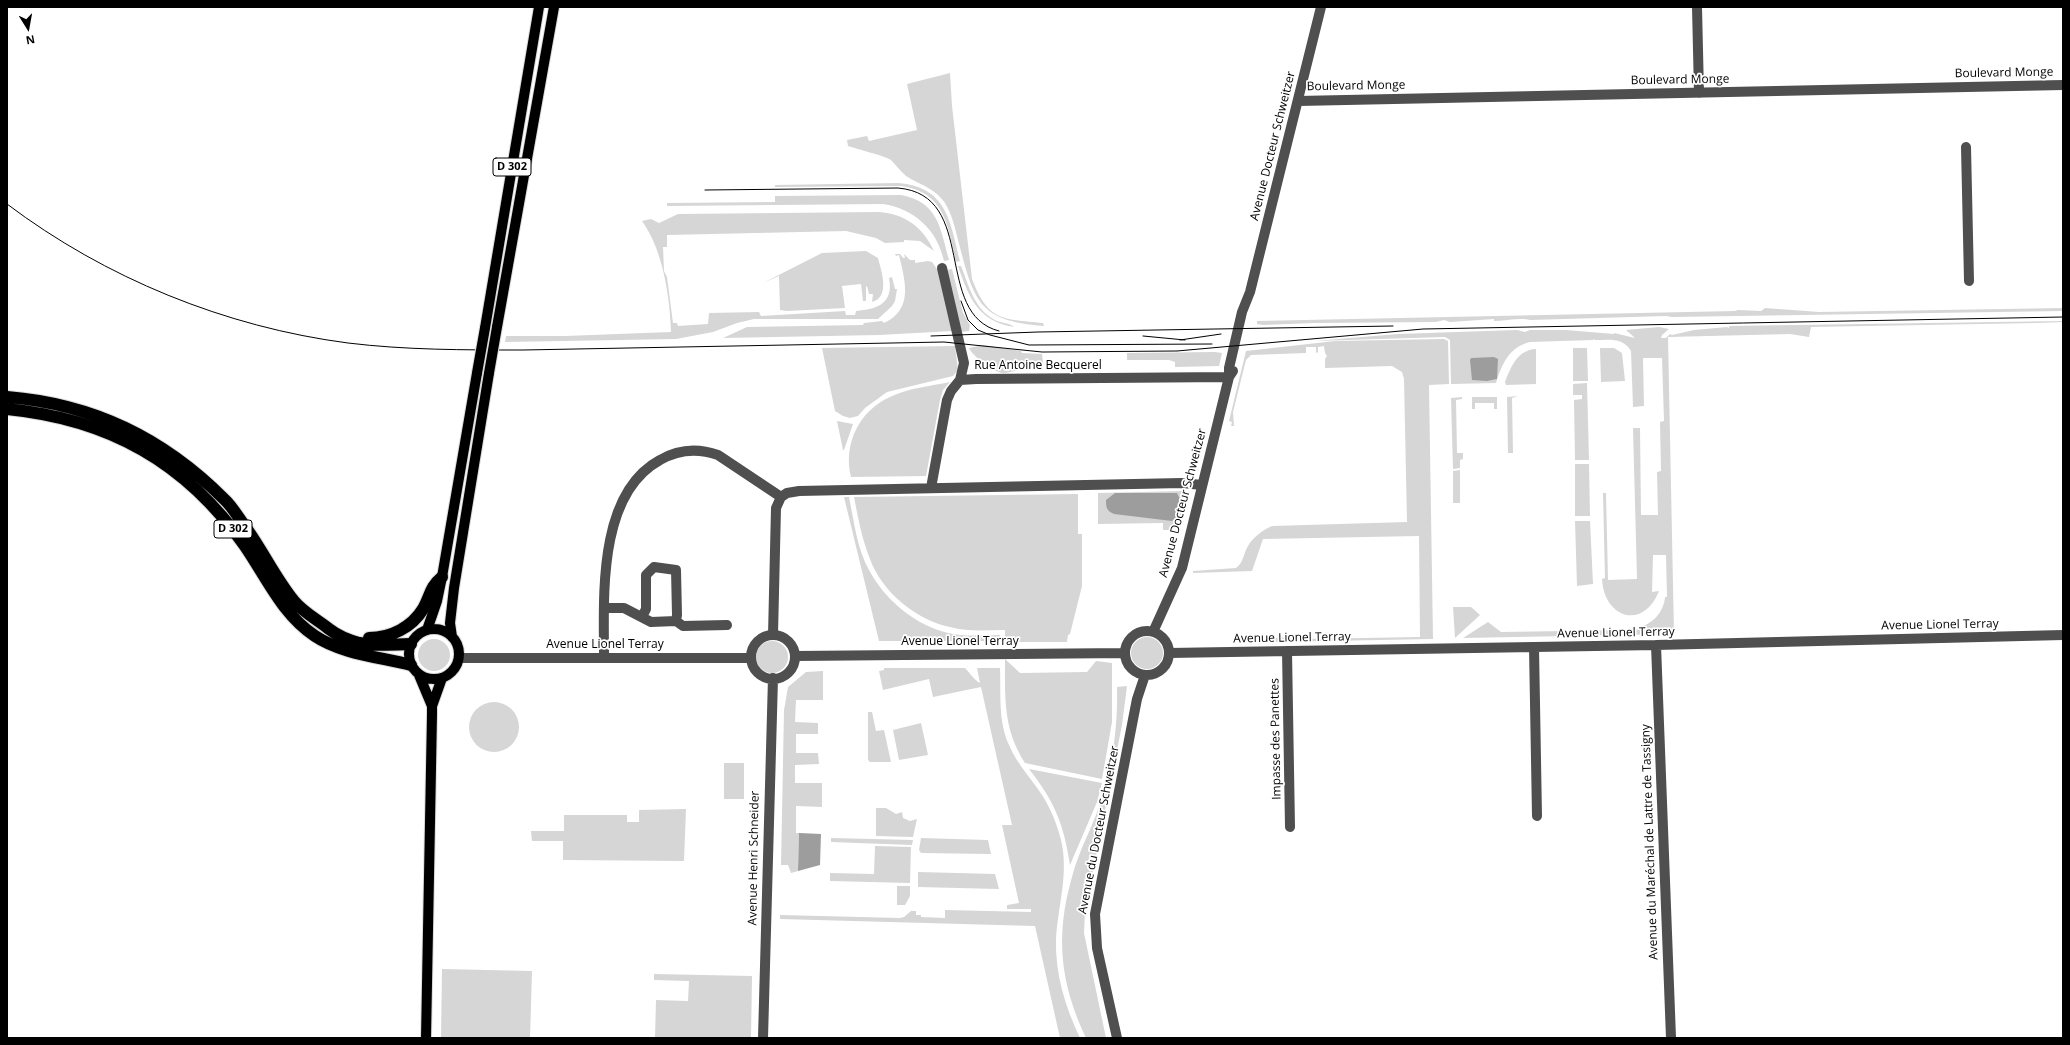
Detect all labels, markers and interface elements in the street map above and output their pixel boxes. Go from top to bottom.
north arrow [8,8,48,48]
text: N [25,32,36,48]
street label: Boulevard Monge [1955,65,2053,81]
street label: Avenue Docteur Schweitzer [1247,70,1299,222]
street label: Boulevard Monge [1631,72,1729,88]
street label: Boulevard Monge [1307,78,1405,94]
road number: D 302 [493,158,531,176]
street label: Rue Antoine Becquerel [974,359,1102,373]
street label: Avenue Docteur Schweitzer [1156,427,1210,579]
road number: D 302 [214,520,252,538]
street label: Avenue Lionel Terray [1881,617,1999,633]
street label: Avenue Lionel Terray [1557,625,1675,641]
street label: Avenue Lionel Terray [1233,630,1351,646]
street label: Avenue Lionel Terray [901,635,1019,649]
street label: Avenue Lionel Terray [546,638,664,652]
street label: Impasse des Panettes [1268,678,1284,800]
street label: Avenue du Maréchal de Lattre de Tassigny [1639,724,1661,960]
street label: Avenue du Docteur Schweitzer [1076,745,1122,915]
street label: Avenue Henri Schneider [746,791,762,925]

